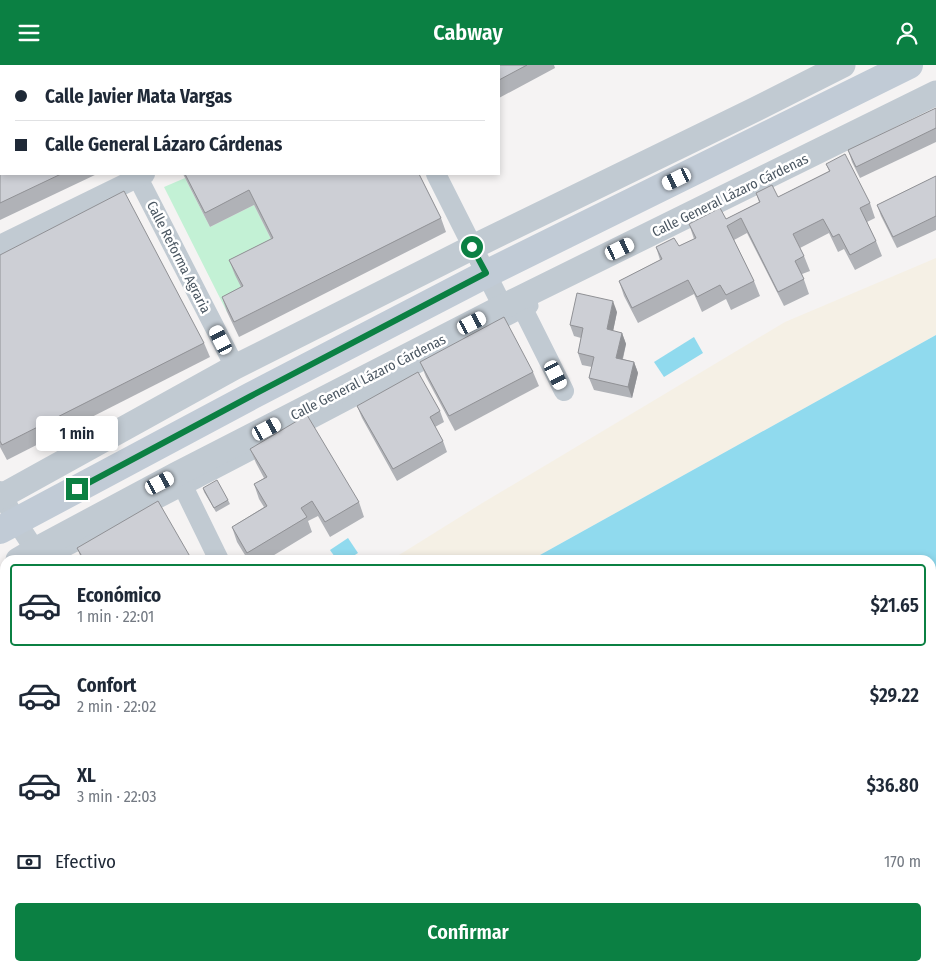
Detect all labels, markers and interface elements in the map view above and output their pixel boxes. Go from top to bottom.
icon: menu [15,19,43,47]
text: Cabway [433,19,503,46]
icon: person [893,19,921,47]
text: Calle Javier Mata Vargas [45,85,232,108]
text: Calle General Lázaro Cárdenas [45,133,282,156]
street label: Calle General Lázaro Cárdenas [649,150,811,241]
car [660,166,693,192]
street label: Calle Reforma Agraria [143,198,214,316]
route start [461,236,483,258]
car [603,236,636,262]
car [455,310,488,336]
car [207,323,234,357]
street label: Calle General Lázaro Cárdenas [288,331,449,424]
car [542,358,569,392]
car [250,415,283,443]
callout: 1 min [36,417,118,451]
text: 1 min [60,424,94,443]
car [143,469,176,497]
route end [66,478,88,500]
icon: car [17,583,62,628]
text: Económico [77,584,161,607]
text: $21.65 [871,594,919,617]
text: 1 min · 22:01 [77,607,154,626]
icon: car [17,673,62,718]
text: Confort [77,674,137,697]
text: $29.22 [870,684,919,707]
text: 2 min · 22:02 [77,697,156,716]
icon: car [17,763,62,808]
text: XL [77,764,96,787]
text: $36.80 [866,774,919,797]
text: 3 min · 22:03 [77,787,157,806]
icon: cash [15,848,43,876]
text: Efectivo [55,850,116,873]
text: 170 m [884,852,921,871]
button: Confirmar [15,903,921,961]

